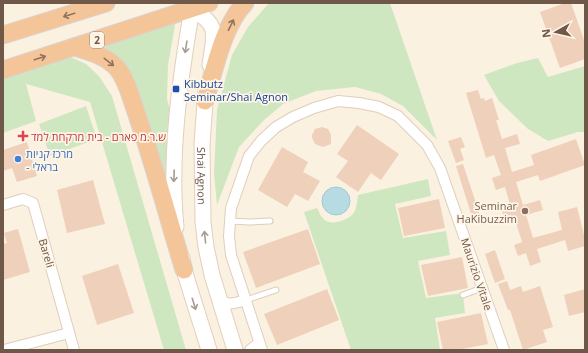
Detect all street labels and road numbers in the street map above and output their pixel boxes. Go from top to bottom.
road number: 2 [90,32,104,48]
street label: Shai Agnon [195,147,210,205]
street label: Maurizio Vitale [458,236,496,312]
street label: Bareli [36,237,58,269]

